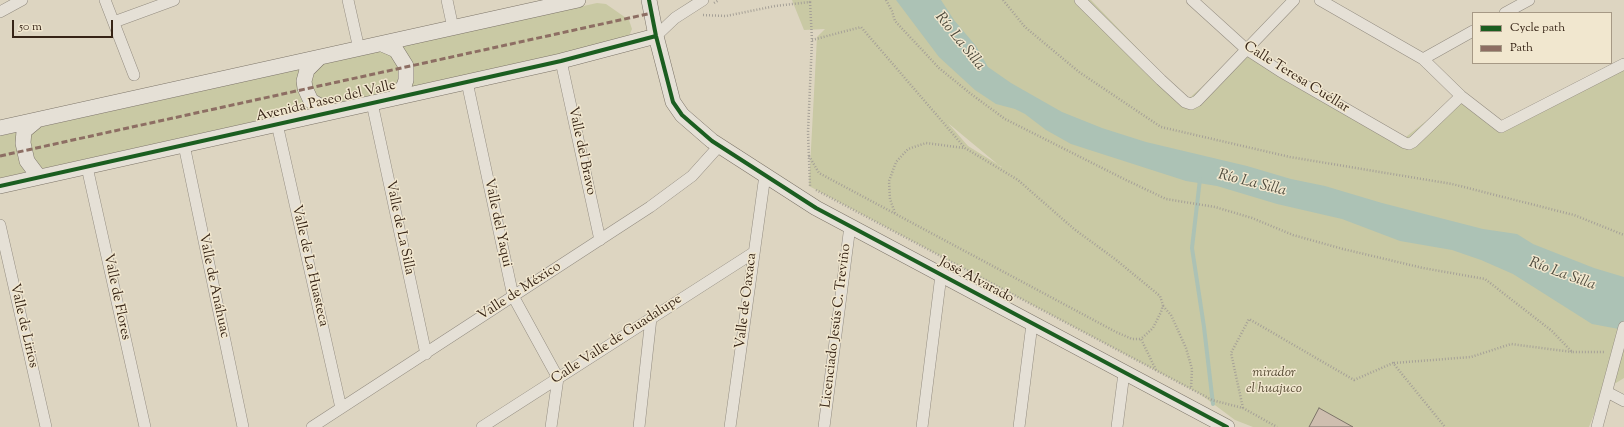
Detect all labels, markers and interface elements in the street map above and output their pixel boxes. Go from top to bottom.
water label: Río La Silla [930,9,988,75]
scale bar [14,12,115,38]
legend [1472,12,1612,64]
text: 50 m [19,18,42,36]
text: Cycle path [1510,19,1565,37]
street label: Calle Teresa Cuéllar [1240,39,1352,117]
text: Path [1510,39,1533,57]
street label: Avenida Paseo del Valle [255,78,397,126]
street label: Valle del Bravo [563,105,599,197]
water label: Río La Silla [1216,167,1288,201]
street label: Valle del Yaqui [479,177,515,269]
street label: Valle de La Silla [381,179,417,277]
street label: Valle de La Huasteca [287,203,331,329]
street label: Valle de Anáhuac [194,232,232,340]
street label: Licenciado Jesús C. Treviño [819,243,855,409]
street label: Valle de Flores [99,252,133,342]
street label: Valle de Oaxaca [733,252,761,350]
street label: José Alvarado [936,254,1016,308]
water label: Río La Silla [1526,255,1598,295]
street label: Valle de México [475,259,565,325]
street label: Valle de Lirios [5,282,41,370]
street label: Calle Valle de Guadalupe [549,291,685,389]
park label: mirador el huajuco [1246,366,1302,398]

